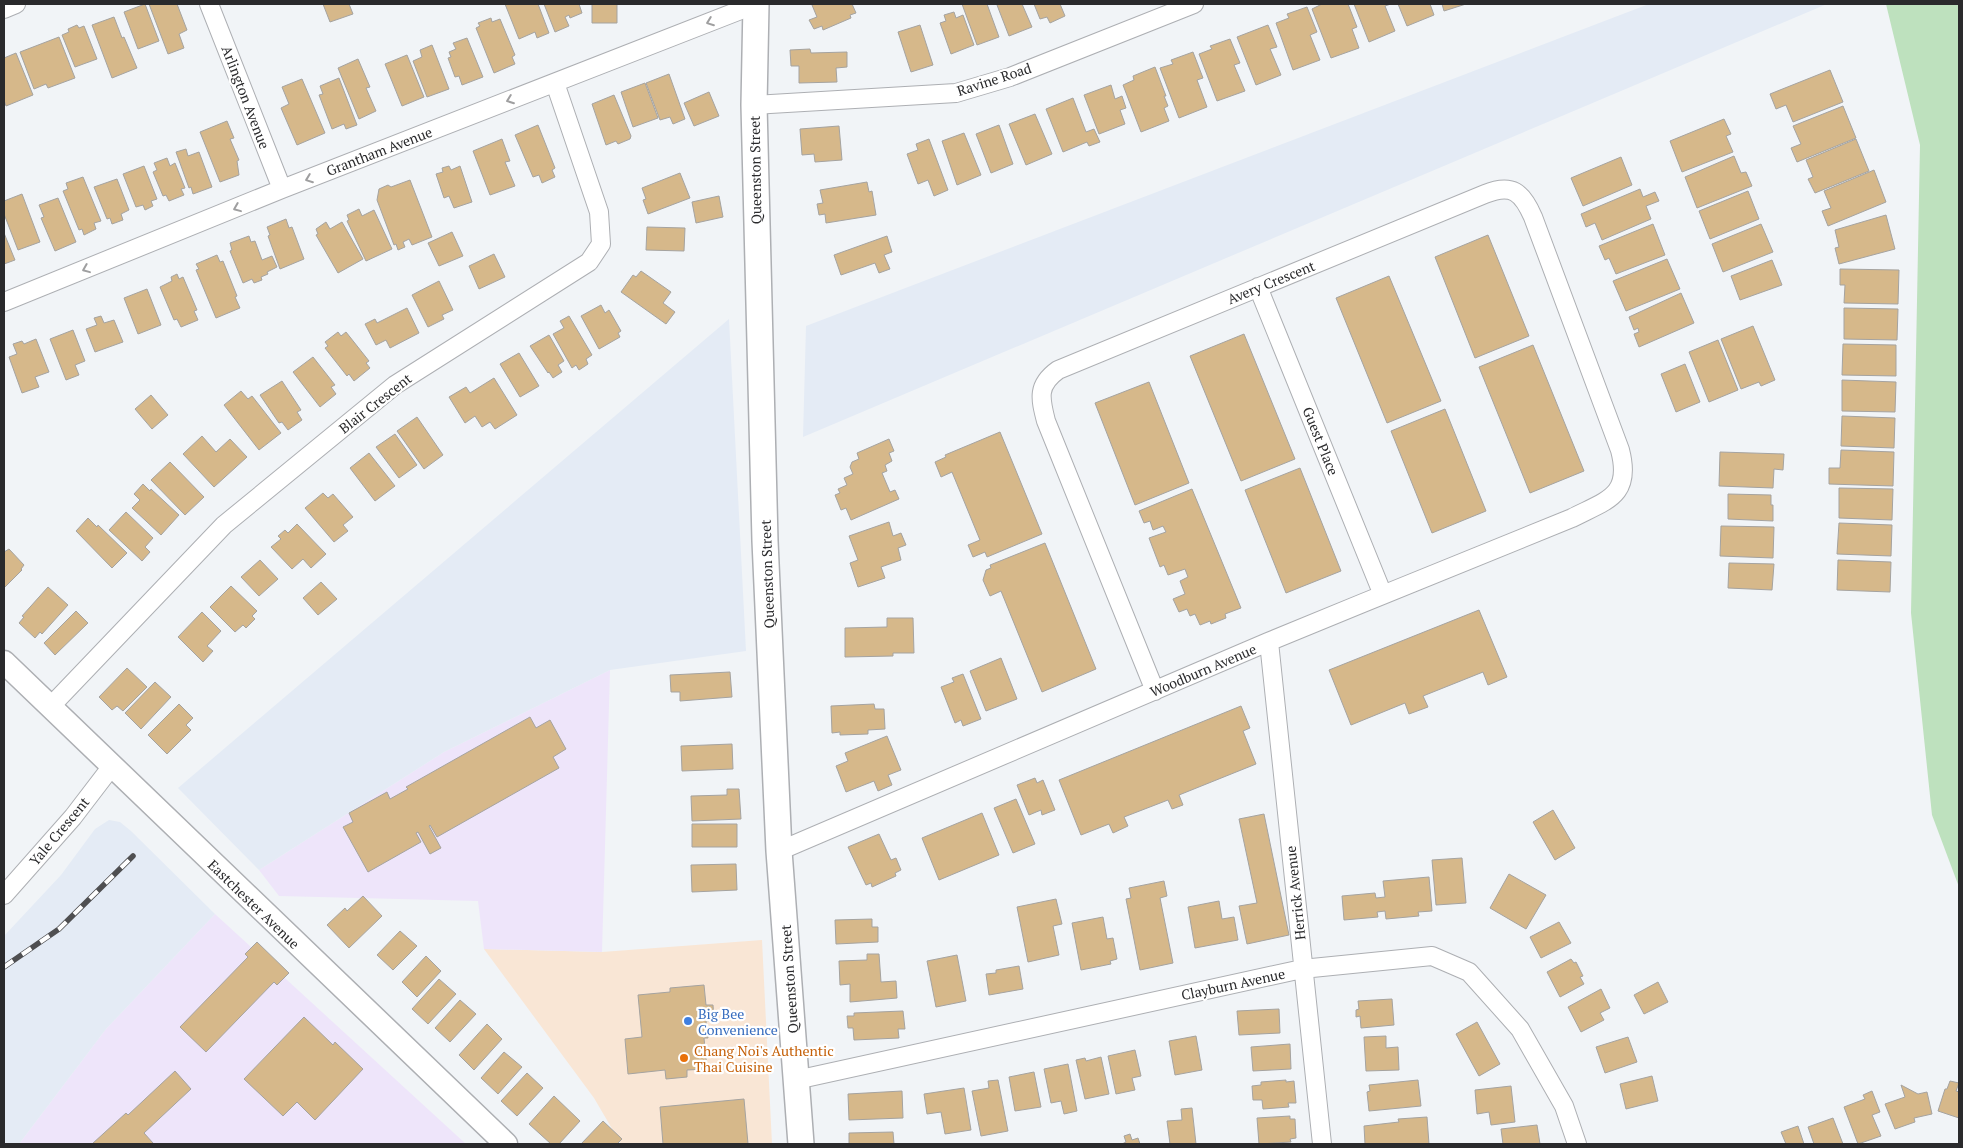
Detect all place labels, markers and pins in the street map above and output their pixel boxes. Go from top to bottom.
place label: Big Bee Convenience [698,1004,778,1039]
marker: Big Bee Convenience [682,1015,694,1027]
place label: Chang Noi's Authentic Thai Cuisine [694,1041,834,1076]
marker: Chang Noi's Authentic Thai Cuisine [678,1052,690,1064]

